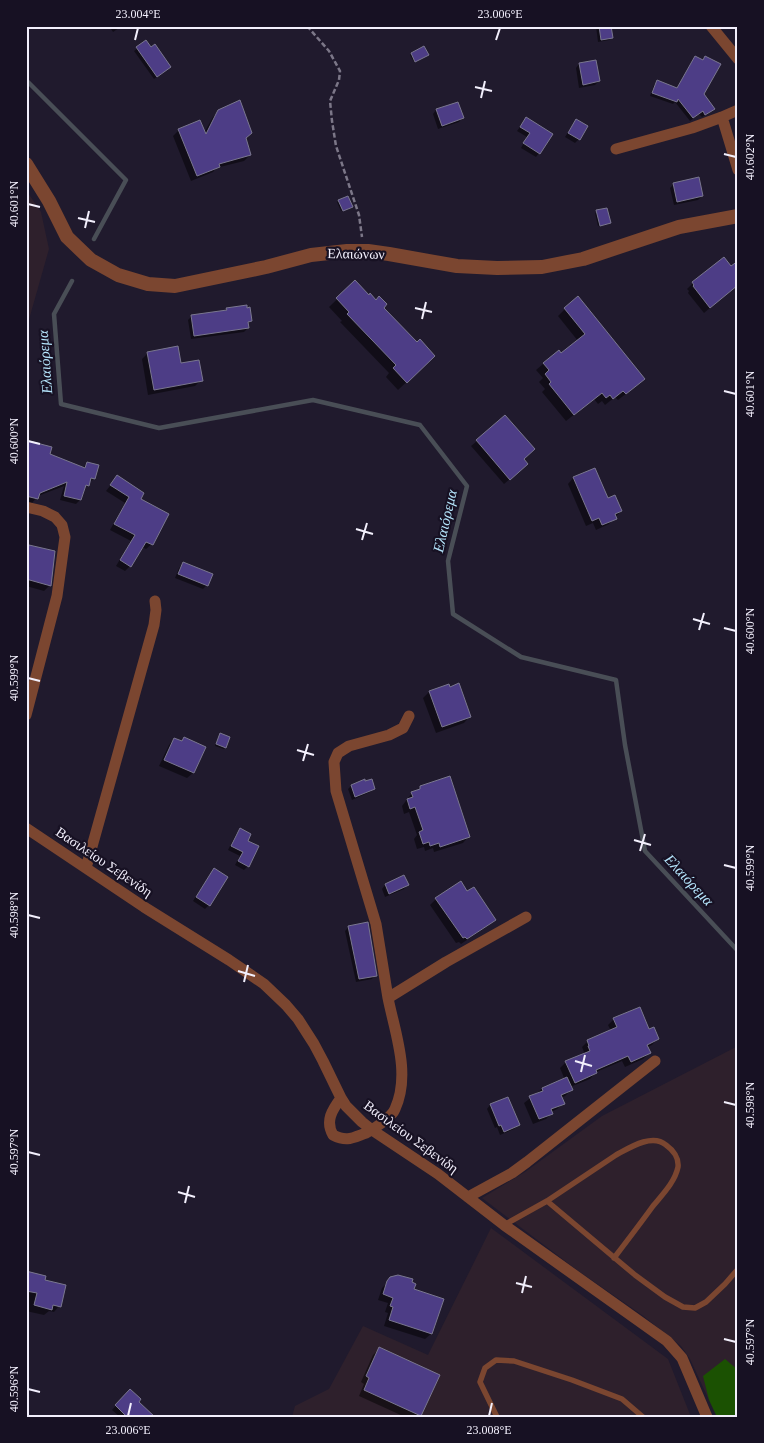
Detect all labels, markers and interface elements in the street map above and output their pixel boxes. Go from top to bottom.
text: 23.004°E [115,7,161,21]
text: 23.006°E [477,7,523,21]
text: 40.602°N [743,133,757,180]
text: 40.601°N [7,180,21,227]
street label: Ελαιώνων [327,246,385,262]
water label: Ελαιόρεμα [35,329,55,395]
text: 40.601°N [743,370,757,417]
text: 40.600°N [7,417,21,464]
water label: Ελαιόρεμα [430,487,460,555]
text: 40.600°N [743,607,757,654]
text: 40.599°N [7,654,21,701]
street label: Βασιλείου Σεβενίδη [53,824,155,900]
text: 40.599°N [743,844,757,891]
water label: Ελαιόρεμα [661,851,717,910]
text: 40.598°N [7,891,21,938]
text: 40.598°N [743,1081,757,1128]
street label: Βασιλείου Σεβενίδη [361,1098,461,1176]
text: 40.597°N [7,1128,21,1175]
text: 40.597°N [743,1318,757,1365]
text: 40.596°N [7,1365,21,1412]
text: 23.006°E [105,1423,151,1437]
text: 23.008°E [466,1423,512,1437]

